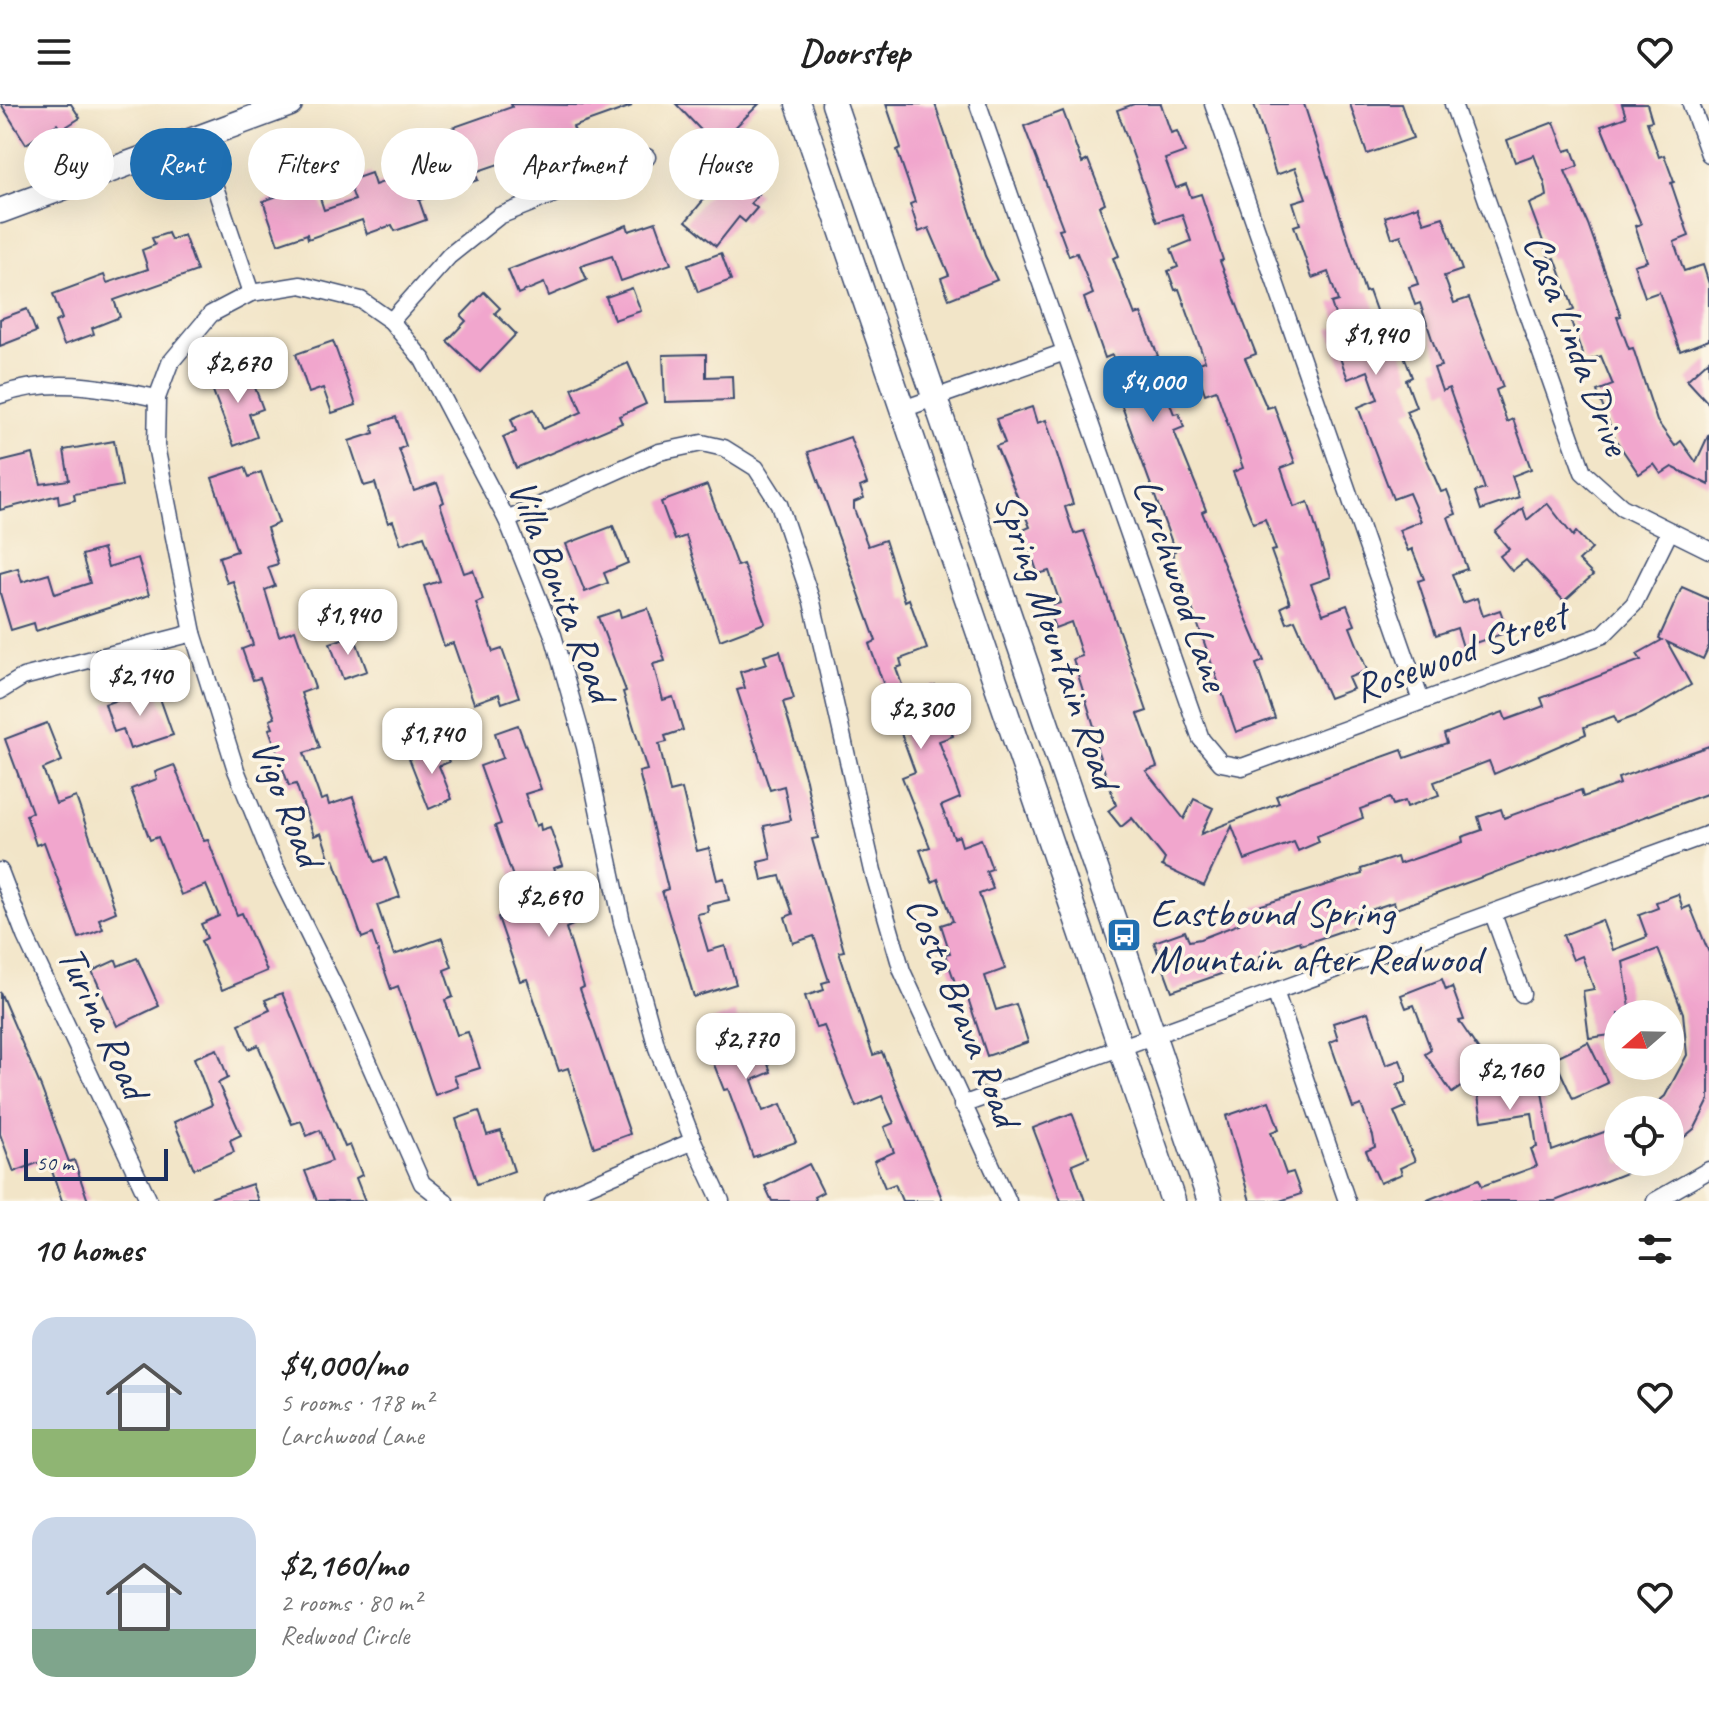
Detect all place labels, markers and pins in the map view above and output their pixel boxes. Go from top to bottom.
pin: $1,940 [1311,309,1441,377]
pin: $2,670 [173,337,303,405]
pin: $4,000 [1088,356,1218,424]
pin: $1,940 [283,589,413,657]
pin: $2,140 [75,650,205,718]
pin: $2,300 [856,683,986,751]
pin: $1,740 [367,708,497,776]
pin: $2,690 [484,871,614,939]
place label: Eastbound Spring Mountain after Redwood [1150,888,1488,984]
bus stop icon: Eastbound Spring Mountain after Redwood [1105,916,1143,954]
pin: $2,770 [681,1013,811,1081]
pin: $2,160 [1445,1044,1575,1112]

